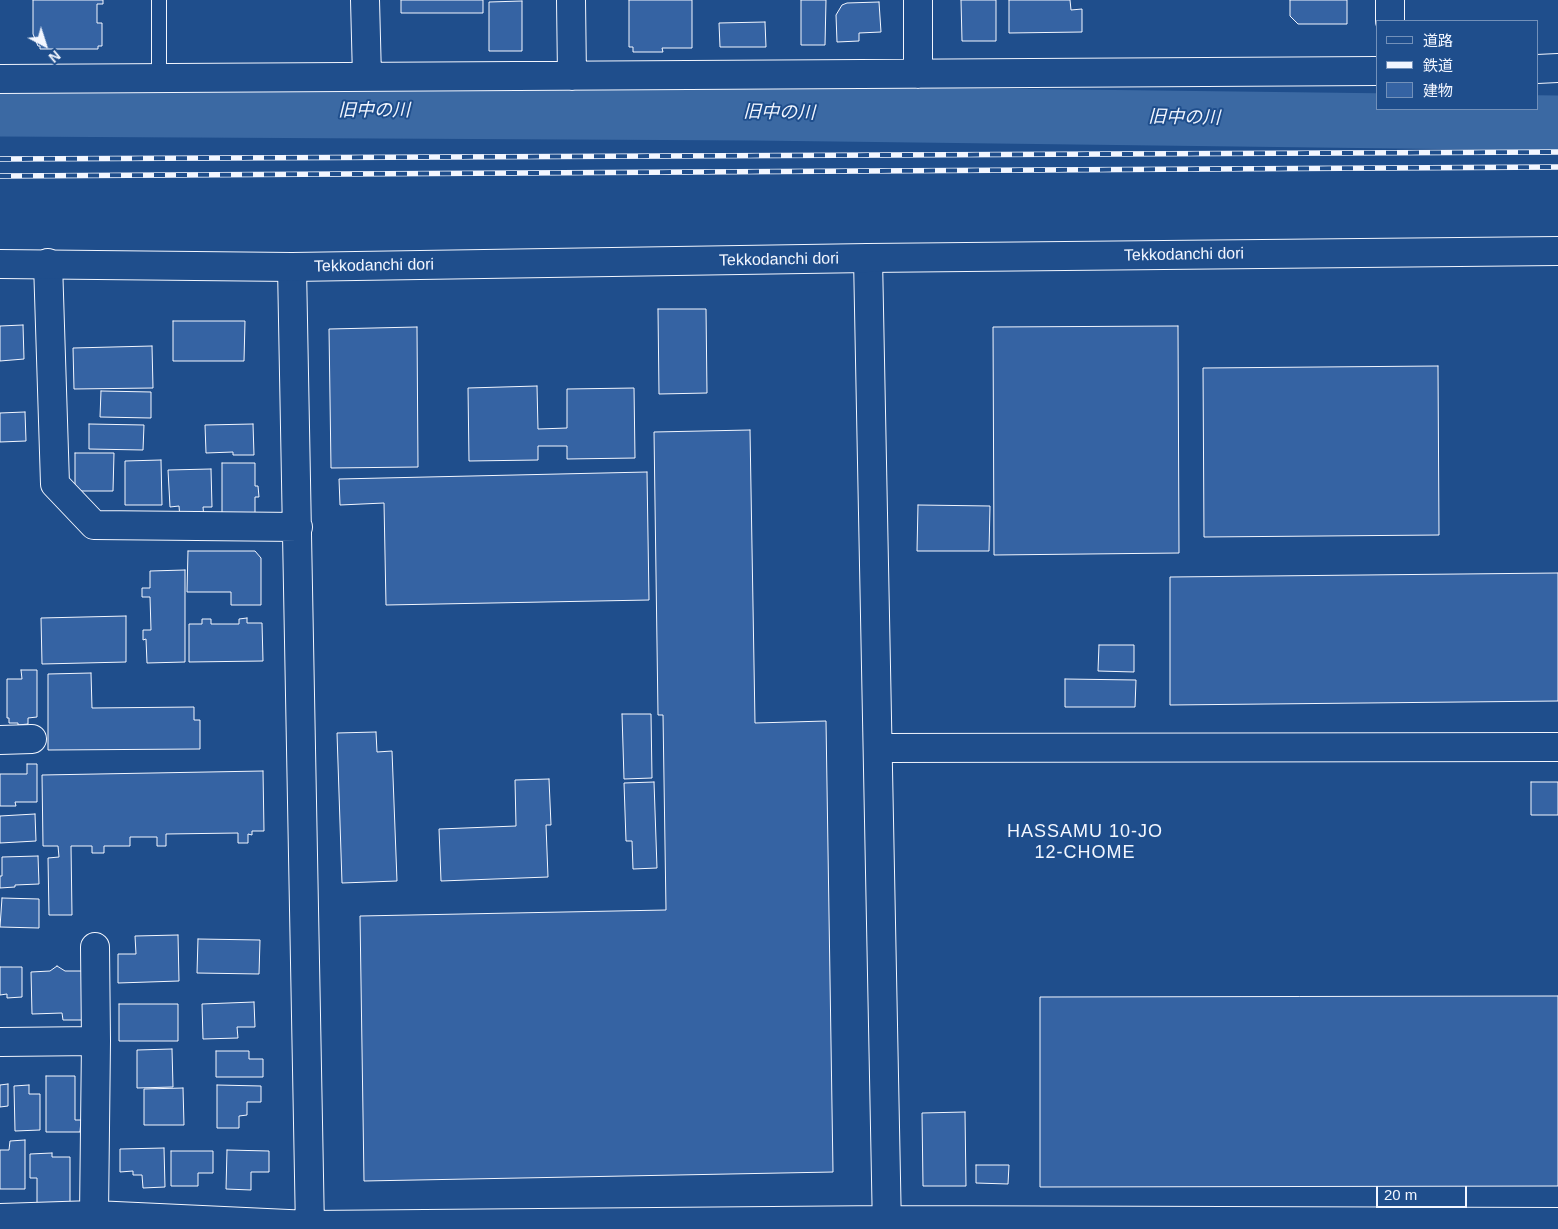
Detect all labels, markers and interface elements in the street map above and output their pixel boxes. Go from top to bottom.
north arrow [20,20,70,70]
legend [1376,20,1538,110]
text: 道路 [1423,32,1453,49]
text: N [46,47,64,66]
text: 鉄道 [1423,57,1453,74]
text: 建物 [1423,82,1453,99]
water label: 旧中の川 [338,100,410,122]
water label: 旧中の川 [743,102,815,124]
water label: 旧中の川 [1148,107,1220,129]
street label: Tekkodanchi dori [1124,244,1244,266]
street label: Tekkodanchi dori [719,249,839,271]
street label: Tekkodanchi dori [314,255,434,277]
district label: HASSAMU 10-JO 12-CHOME [1005,821,1165,864]
scale bar [1378,1176,1469,1208]
text: 20 m [1384,1186,1417,1203]

